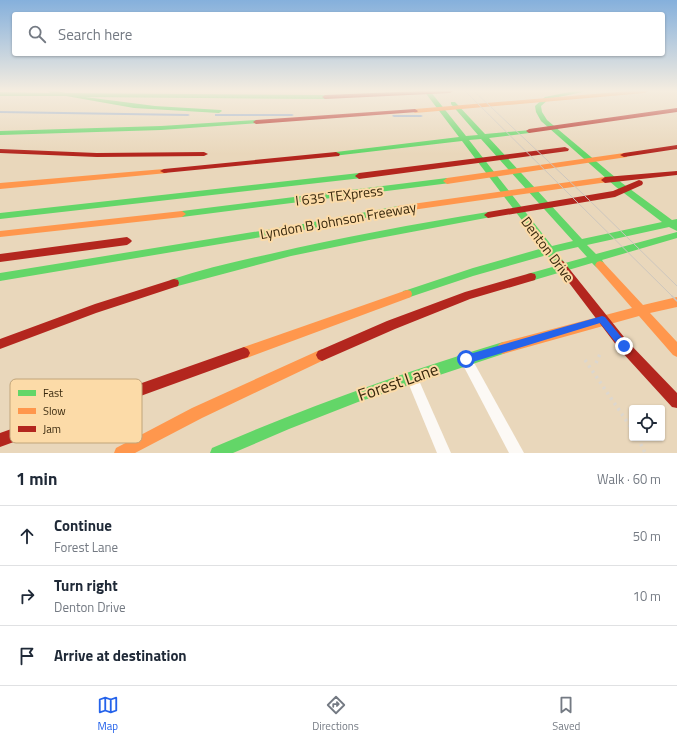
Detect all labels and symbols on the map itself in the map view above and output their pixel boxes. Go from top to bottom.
street label: I 635 TEXpress [294,179,384,211]
street label: Lyndon B Johnson Freeway [258,196,418,244]
street label: Denton Drive [516,212,580,286]
route end [615,337,633,355]
route start [457,350,475,368]
street label: Forest Lane [354,356,442,408]
legend [10,379,142,443]
text: Fast [43,385,63,401]
text: Slow [43,403,66,419]
text: Jam [43,421,61,437]

